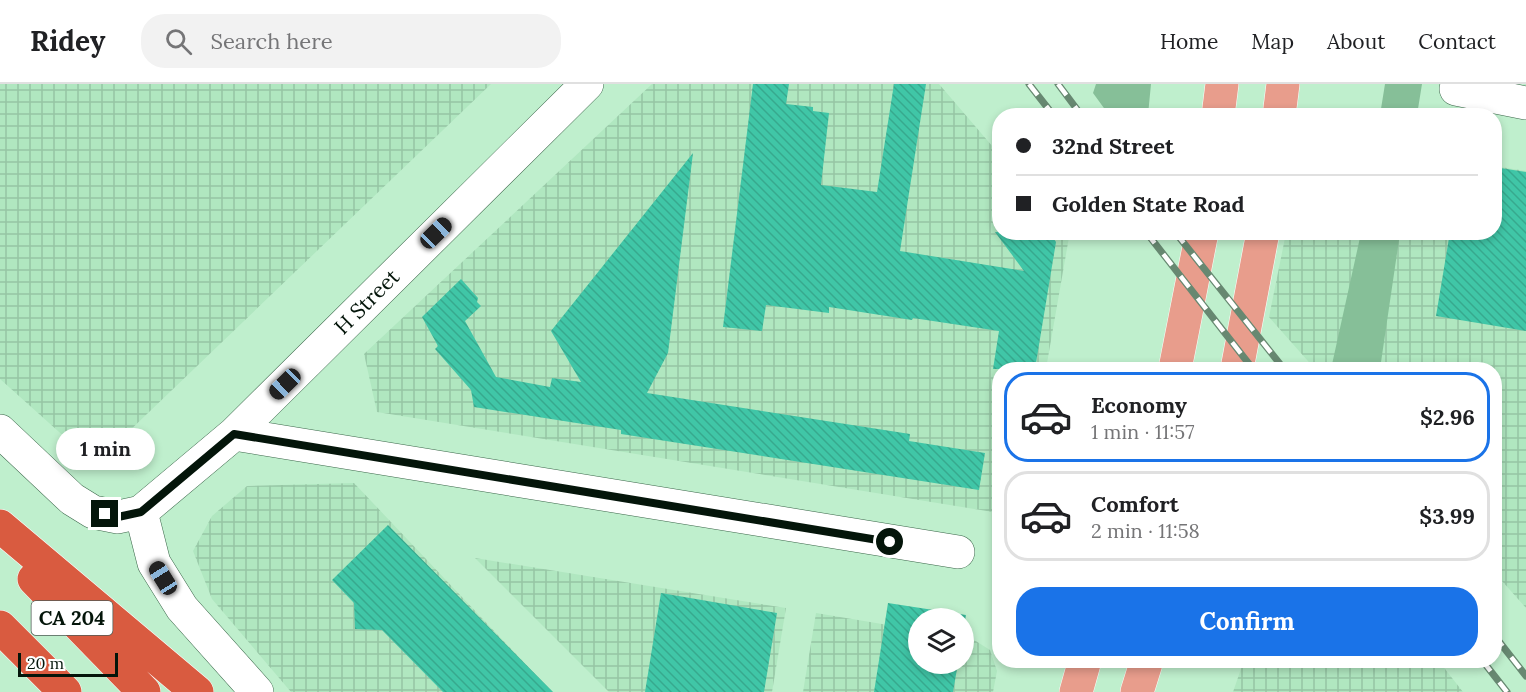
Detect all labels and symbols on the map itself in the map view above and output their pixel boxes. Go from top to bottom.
car [417,214,455,252]
street label: H Street [328,263,406,340]
car [266,365,304,403]
callout: 1 min [56,427,154,469]
route end [91,500,118,527]
route start [876,528,903,555]
car [146,558,180,598]
road number: CA 204 [32,601,112,635]
scale bar [18,650,118,678]

